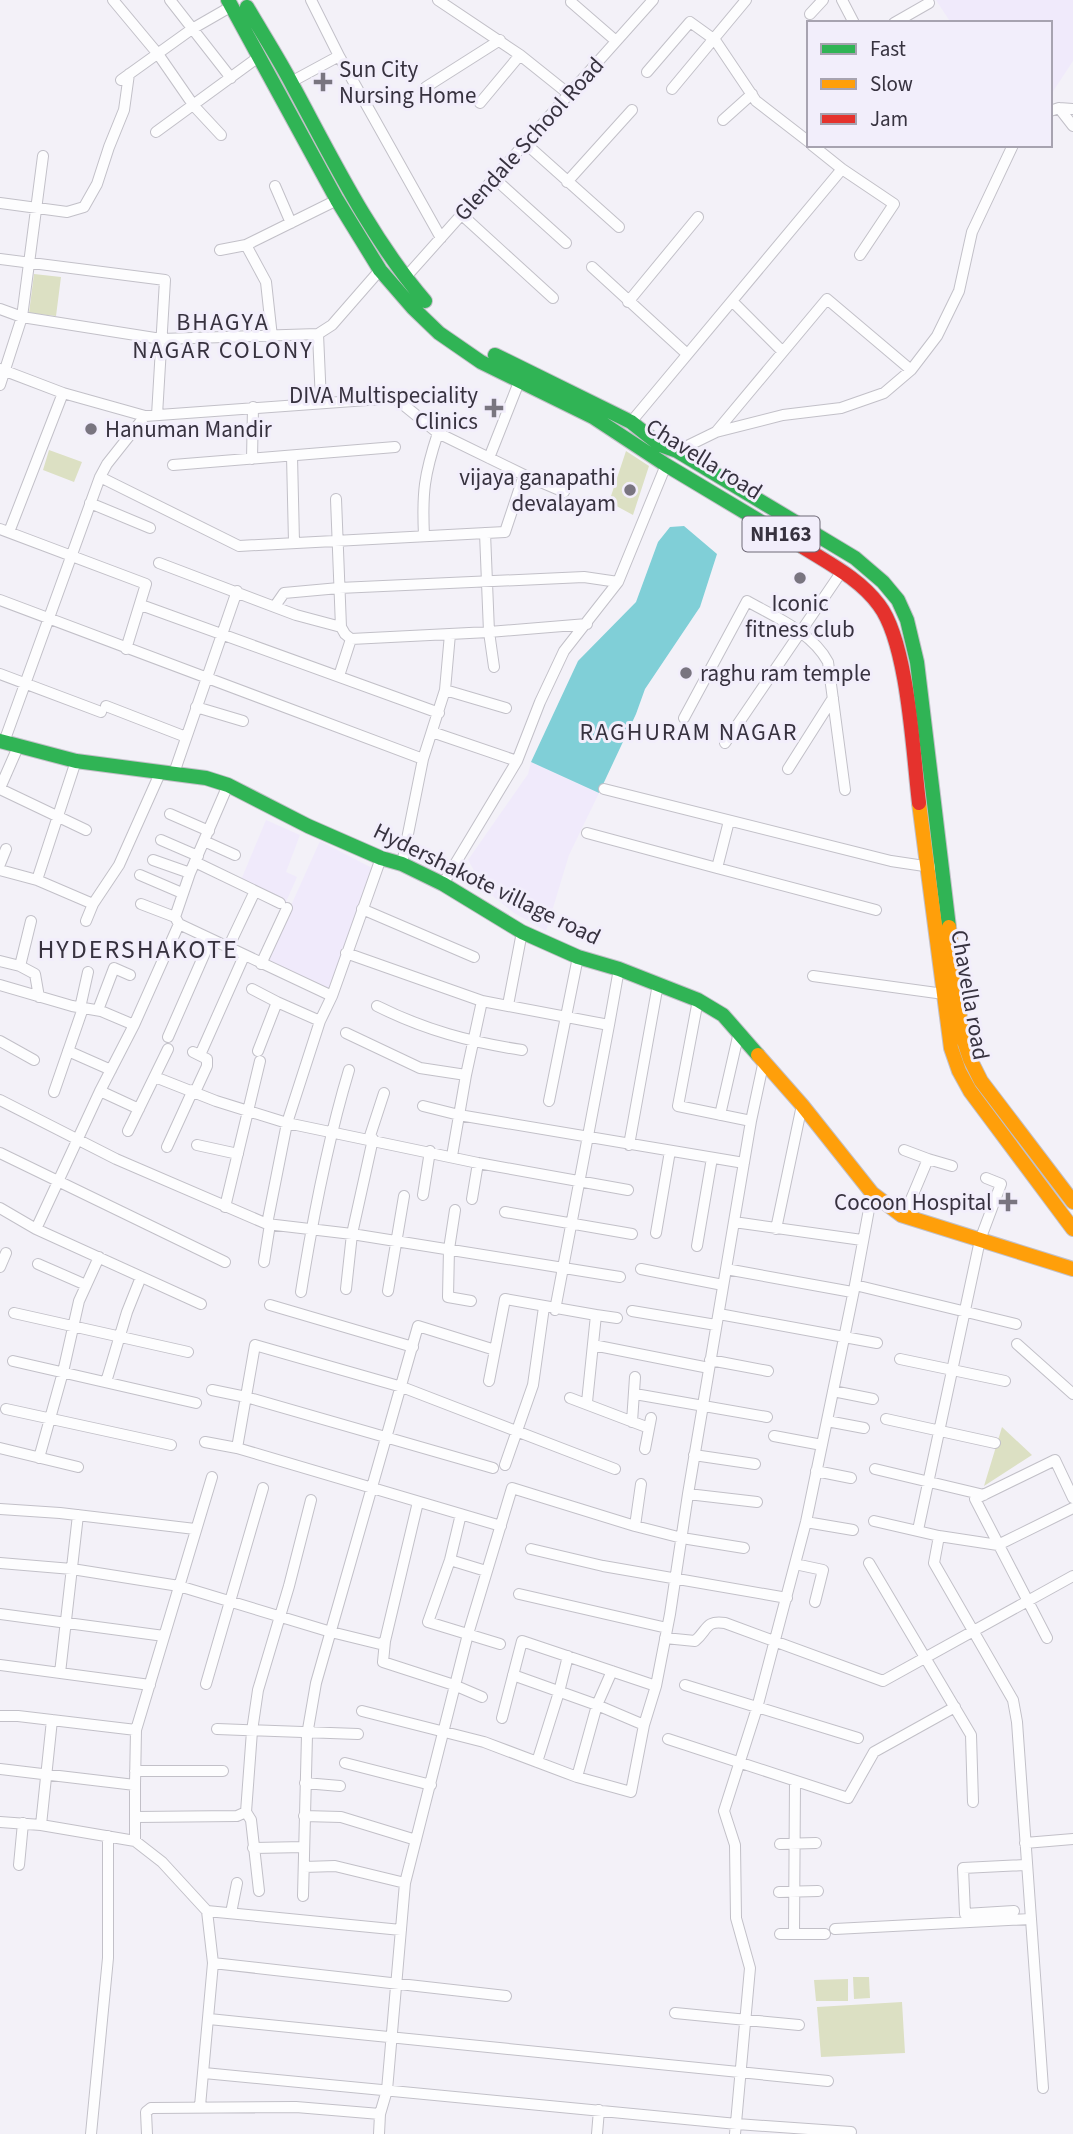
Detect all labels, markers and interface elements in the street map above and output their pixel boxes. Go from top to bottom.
legend [807,21,1052,147]
text: Fast [870,34,906,64]
street label: Glendale School Road [446,50,612,228]
place label: Sun City Nursing Home [339,53,476,112]
text: Slow [870,69,913,99]
marker: Sun City Nursing Home [313,72,333,92]
text: Jam [870,104,908,134]
district label: BHAGYA NAGAR COLONY [132,305,314,368]
place label: DIVA Multispeciality Clinics [289,379,478,438]
marker: DIVA Multispeciality Clinics [484,398,504,418]
street label: Chavella road [640,410,768,508]
place label: Hanuman Mandir [105,413,273,446]
marker: Hanuman Mandir [83,421,99,437]
place label: vijaya ganapathi devalayam [459,461,616,520]
marker: vijaya ganapathi devalayam [622,482,638,498]
road number: NH163 [742,516,820,552]
marker: Iconic fitness club [792,570,808,586]
place label: Iconic fitness club [745,587,855,646]
place label: raghu ram temple [700,657,871,690]
marker: raghu ram temple [678,665,694,681]
district label: RAGHURAM NAGAR [580,715,798,750]
street label: Hydershakote village road [368,815,606,953]
street label: Chavella road [942,927,998,1063]
district label: HYDERSHAKOTE [37,931,239,968]
place label: Cocoon Hospital [834,1186,992,1219]
marker: Cocoon Hospital [998,1192,1018,1212]

